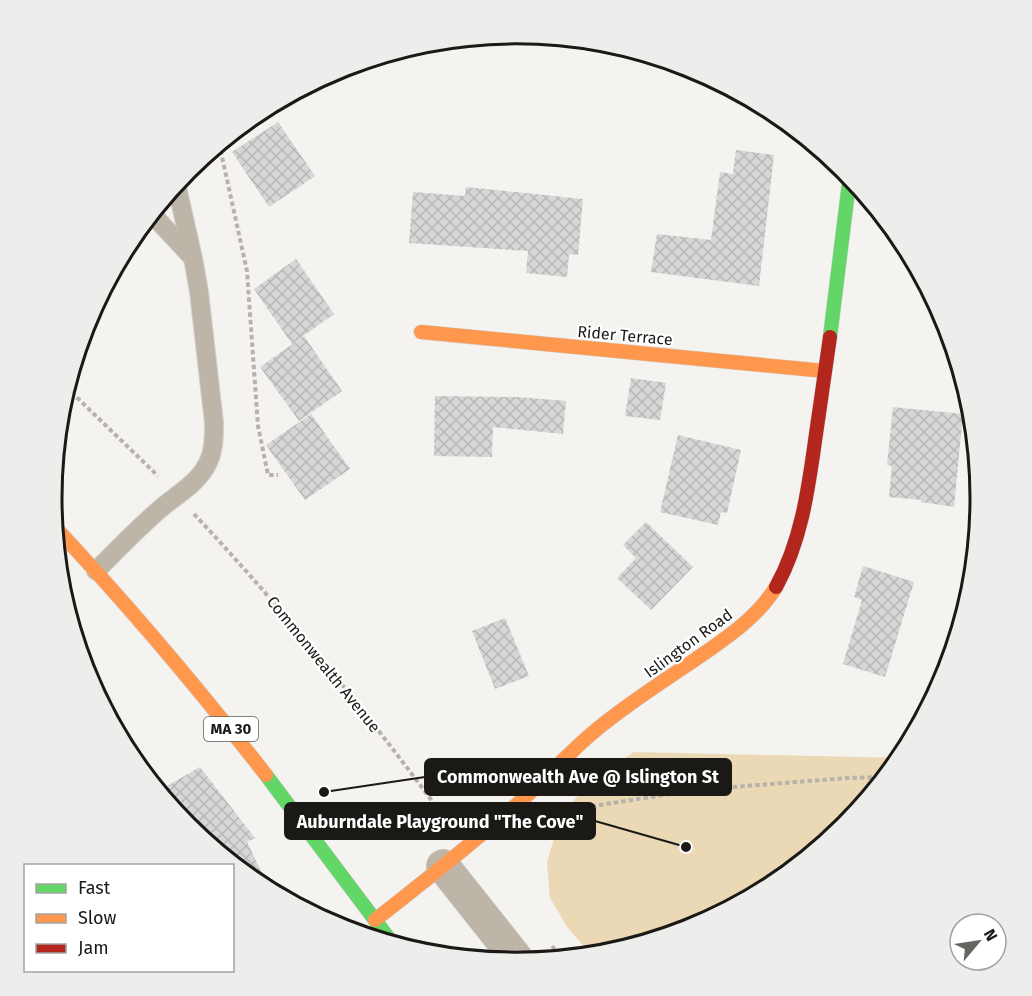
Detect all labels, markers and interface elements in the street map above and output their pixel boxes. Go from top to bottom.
street label: Rider Terrace [577,322,673,349]
street label: Commonwealth Avenue [263,592,384,736]
street label: Islington Road [640,605,736,682]
road number: MA 30 [204,717,258,741]
callout: Commonwealth Ave @ Islington St [425,759,731,795]
text: Commonwealth Ave @ Islington St [437,766,720,788]
callout: Auburndale Playground "The Cove" [285,803,595,839]
text: Auburndale Playground "The Cove" [296,811,583,833]
legend [24,864,234,972]
text: Fast [78,877,111,899]
text: Slow [78,907,117,929]
north arrow [948,912,1008,972]
text: N [980,926,1002,944]
text: Jam [78,937,109,959]

